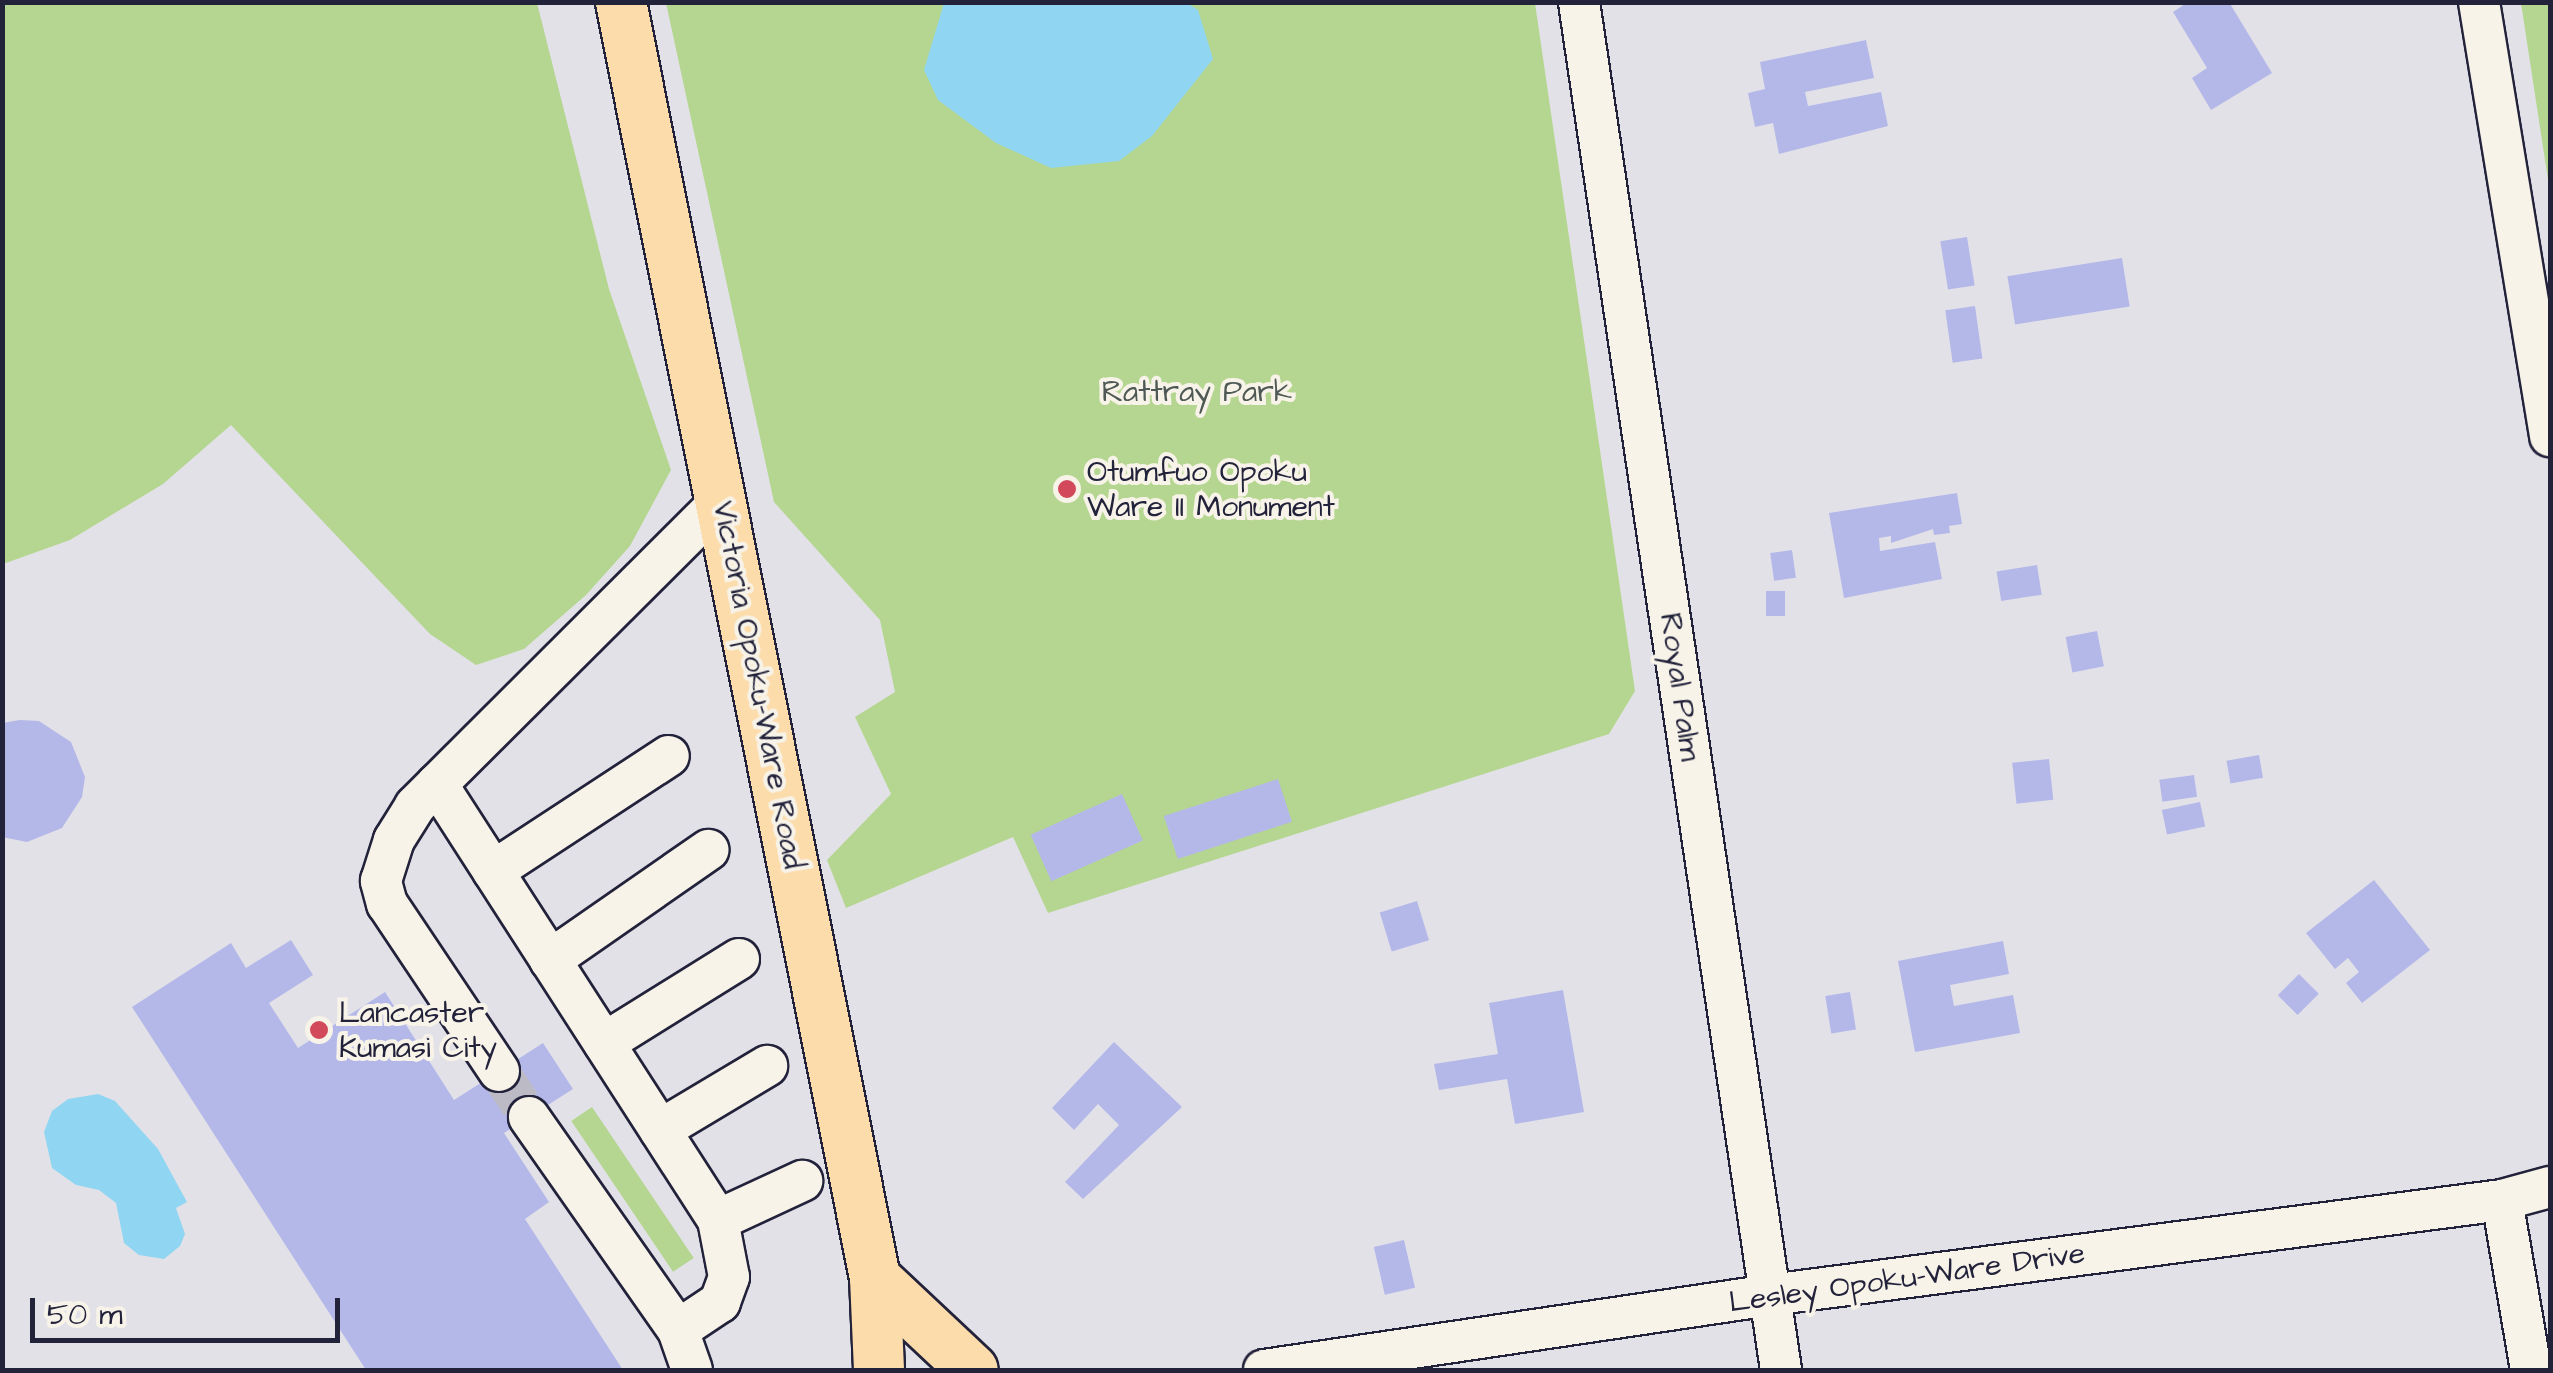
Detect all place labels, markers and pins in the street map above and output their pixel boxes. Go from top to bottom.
place label: Otumfuo Opoku Ware II Monument [1087,454,1335,524]
marker: Otumfuo Opoku Ware II Monument [1056,478,1078,500]
place label: Lancaster Kumasi City [339,995,497,1066]
marker: Lancaster Kumasi City [308,1019,330,1041]

